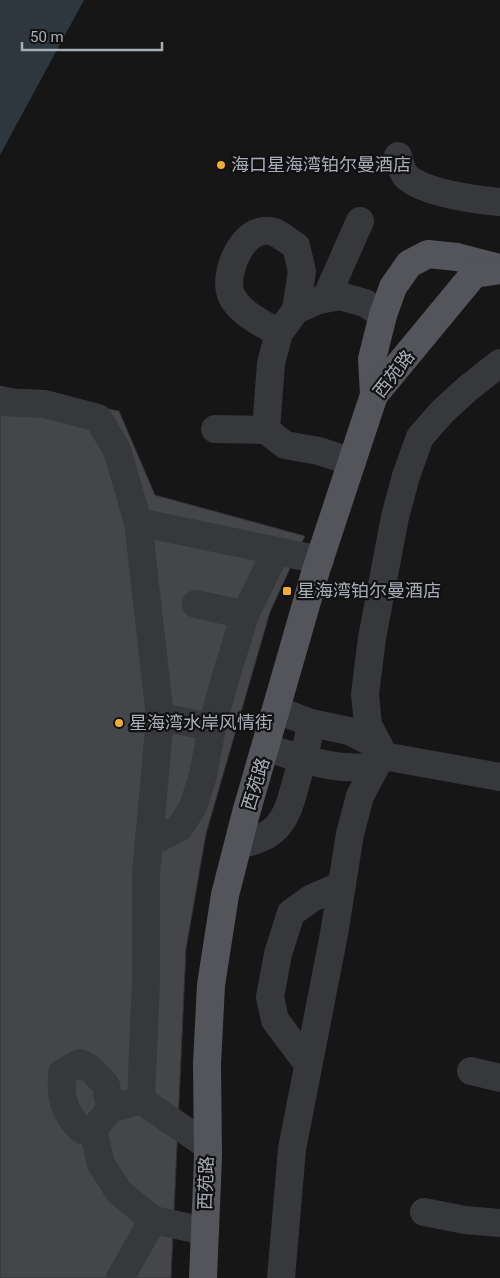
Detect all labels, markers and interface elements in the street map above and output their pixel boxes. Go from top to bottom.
scale bar [22,20,162,52]
text: 50 m [30,28,64,46]
place label: 海口星海湾铂尔曼酒店 [231,154,411,175]
marker: 海口星海湾铂尔曼酒店 [215,159,227,171]
street label: 西苑路 [369,346,419,401]
place label: 星海湾铂尔曼酒店 [297,580,441,601]
marker: 星海湾铂尔曼酒店 [281,585,293,597]
place label: 星海湾水岸风情街 [129,712,273,733]
marker: 星海湾水岸风情街 [113,717,125,729]
street label: 西苑路 [238,755,273,813]
street label: 西苑路 [194,1156,217,1210]

